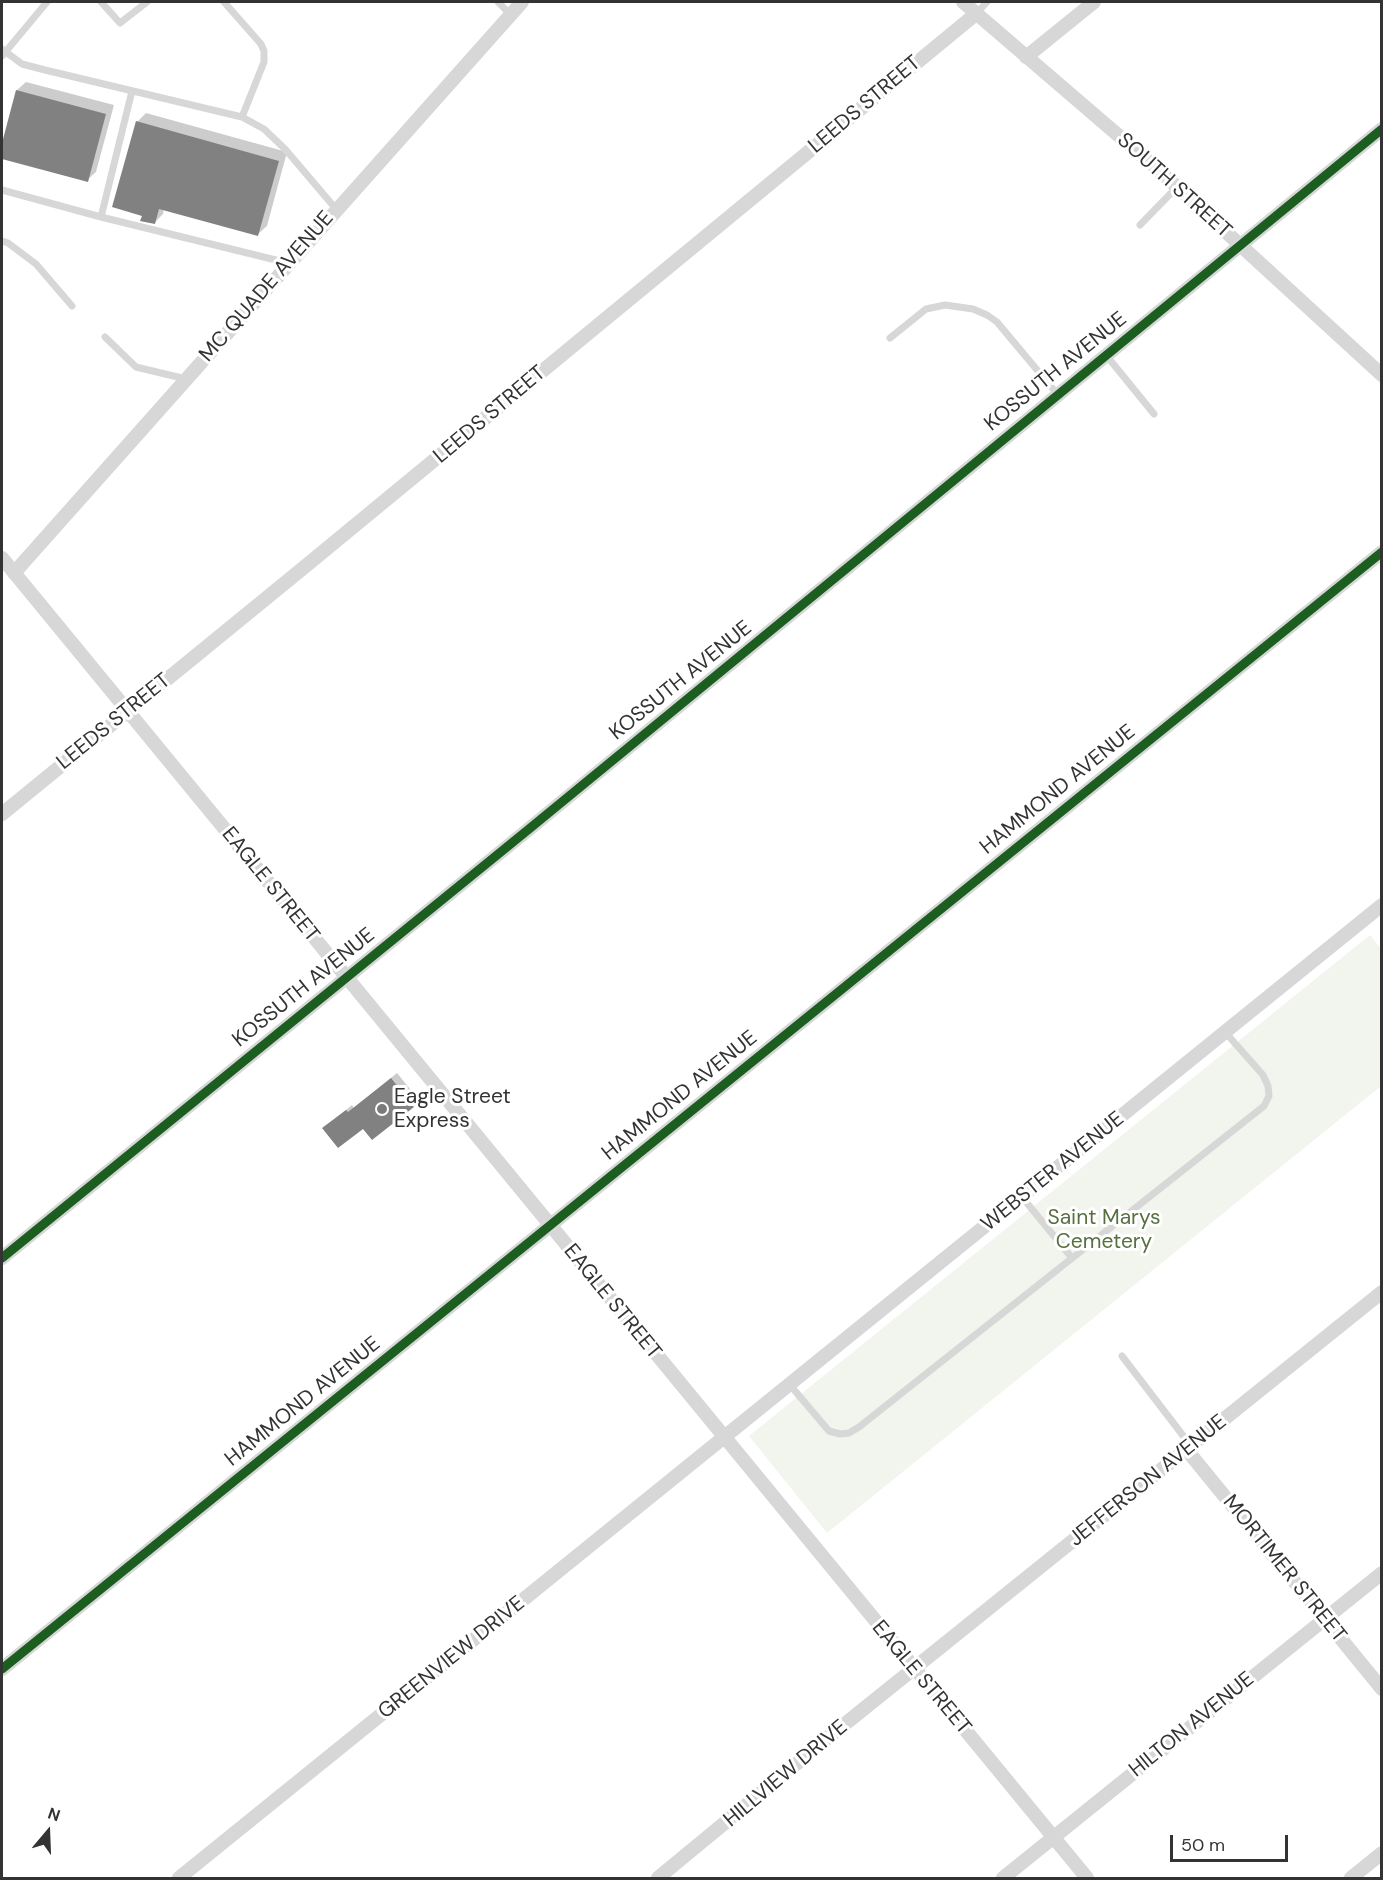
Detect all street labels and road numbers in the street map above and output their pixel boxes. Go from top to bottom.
street label: LEEDS STREET [804,51,926,159]
street label: SOUTH STREET [1112,128,1236,244]
street label: MC QUADE AVENUE [195,206,339,368]
street label: KOSSUTH AVENUE [980,307,1132,437]
street label: LEEDS STREET [429,361,551,469]
street label: KOSSUTH AVENUE [605,616,757,746]
street label: LEEDS STREET [52,669,176,775]
street label: HAMMOND AVENUE [975,720,1141,860]
street label: EAGLE STREET [216,822,324,948]
street label: KOSSUTH AVENUE [228,923,380,1053]
street label: HAMMOND AVENUE [597,1026,763,1166]
street label: WEBSTER AVENUE [977,1107,1129,1237]
street label: EAGLE STREET [558,1239,666,1365]
street label: HAMMOND AVENUE [220,1332,386,1472]
street label: JEFFERSON AVENUE [1064,1410,1232,1552]
street label: MORTIMER STREET [1217,1490,1351,1648]
street label: GREENVIEW DRIVE [374,1591,530,1725]
street label: EAGLE STREET [866,1616,976,1740]
street label: HILTON AVENUE [1125,1667,1259,1783]
street label: HILLVIEW DRIVE [719,1715,853,1833]

